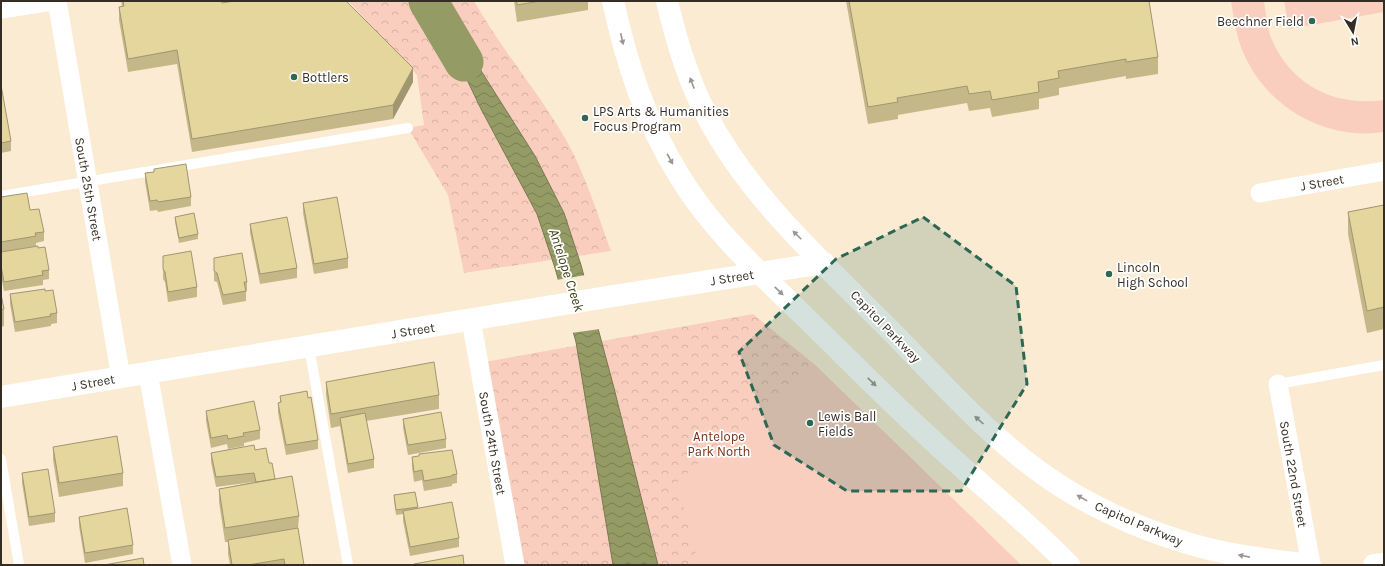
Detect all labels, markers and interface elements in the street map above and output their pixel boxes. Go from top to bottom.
north arrow [1333,12,1373,52]
place label: Beechner Field [1217,14,1304,29]
marker: Beechner Field [1307,16,1317,26]
one-way arrow [619,33,625,45]
text: N [1350,34,1360,48]
place label: Bottlers [302,70,349,85]
marker: Bottlers [289,72,299,82]
one-way arrow [688,77,694,89]
place label: LPS Arts & Humanities Focus Program [593,104,729,134]
marker: LPS Arts & Humanities Focus Program [580,113,590,123]
street label: South 25th Street [72,136,105,242]
one-way arrow [666,153,673,165]
street label: J Street [1299,171,1345,194]
water label: Antelope Creek [545,227,588,315]
one-way arrow [792,230,802,240]
place label: Lincoln High School [1117,260,1188,290]
street label: J Street [709,267,755,288]
marker: Lincoln High School [1104,269,1114,279]
one-way arrow [774,286,784,296]
street label: Capitol Parkway [847,287,924,365]
street label: J Street [390,320,436,341]
street label: J Street [70,371,116,394]
one-way arrow [867,377,877,387]
street label: South 24th Street [476,390,509,496]
place label: Lewis Ball Fields [818,409,876,439]
one-way arrow [973,416,984,425]
marker: Lewis Ball Fields [805,418,815,428]
street label: South 22nd Street [1277,420,1310,529]
park label: Antelope Park North [688,429,750,459]
one-way arrow [1077,494,1088,501]
street label: Capitol Parkway [1092,498,1185,549]
one-way arrow [1238,553,1250,559]

